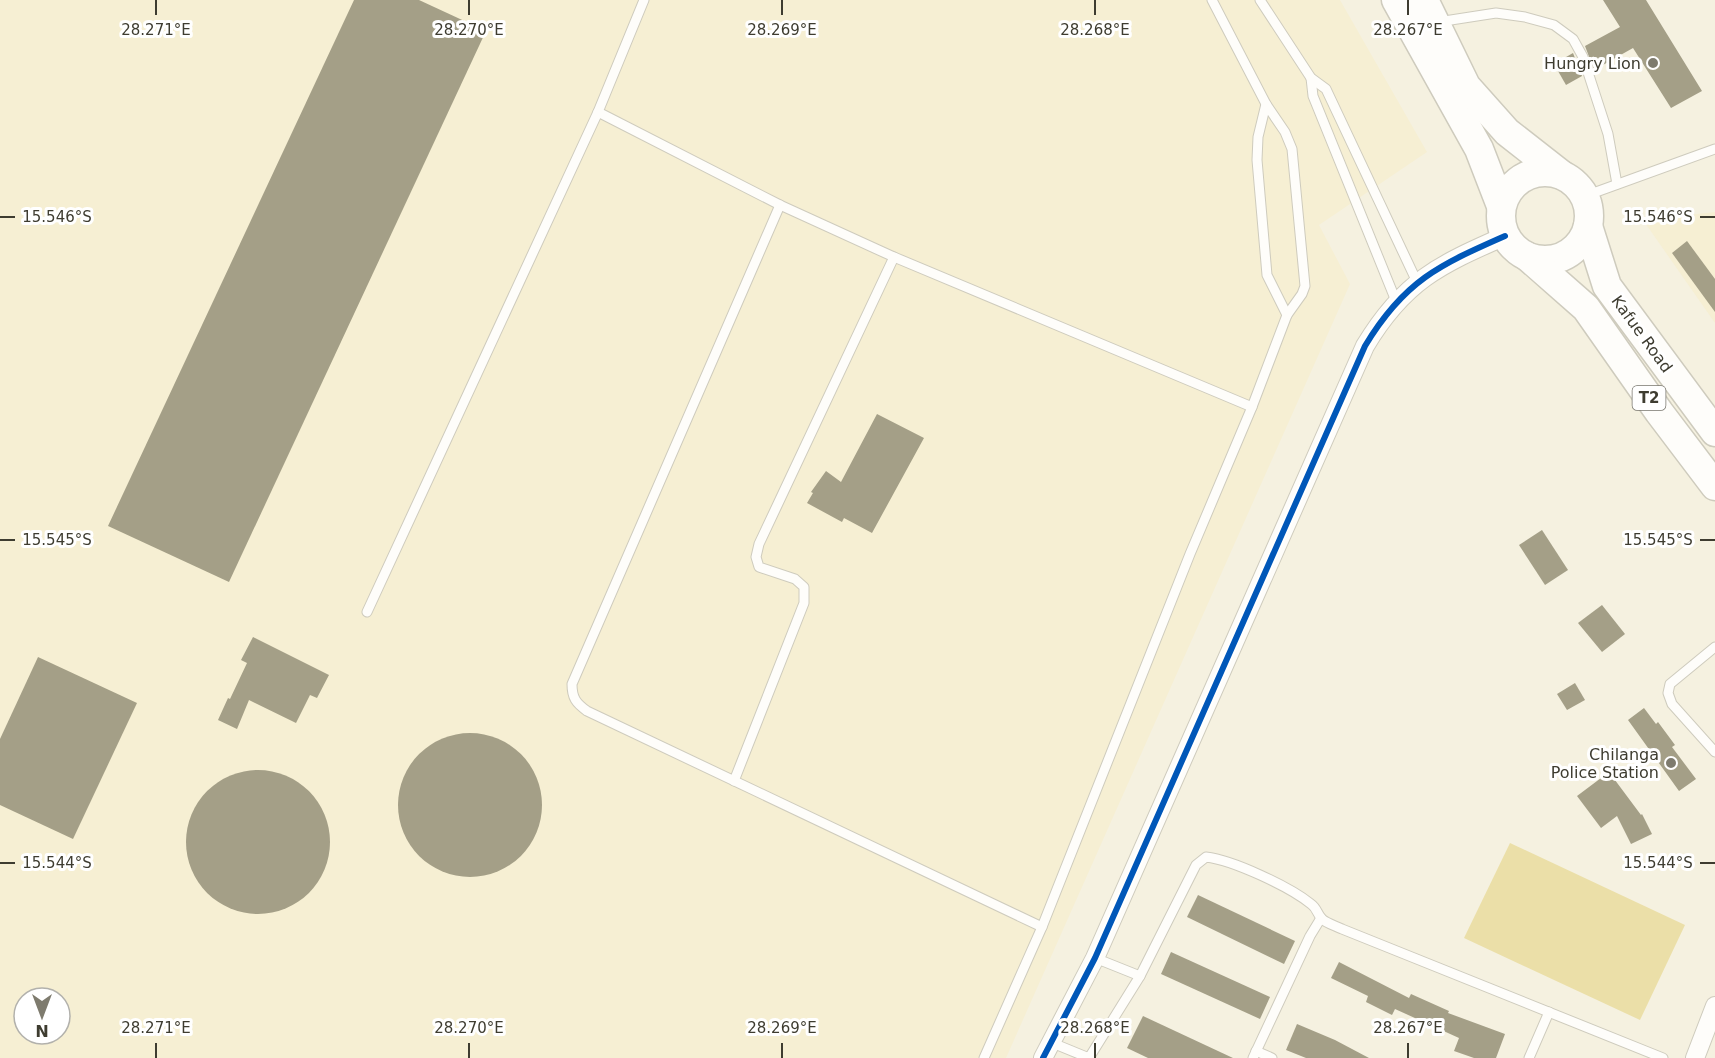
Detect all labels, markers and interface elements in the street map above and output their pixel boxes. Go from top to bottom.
text: 28.271°E [121,21,191,39]
text: 28.270°E [434,21,504,39]
text: 28.269°E [747,21,817,39]
text: 28.268°E [1060,21,1130,39]
text: 28.267°E [1373,21,1443,39]
place label: Hungry Lion [1544,54,1641,73]
marker: Hungry Lion [1646,56,1660,70]
text: 15.546°S [22,208,92,226]
text: 15.546°S [1623,208,1693,226]
street label: Kafue Road [1608,292,1676,376]
road number: T2 [1632,386,1666,410]
text: 15.545°S [22,531,92,549]
text: 15.545°S [1623,531,1693,549]
place label: Chilanga Police Station [1551,745,1659,782]
marker: Chilanga Police Station [1664,756,1678,770]
text: 15.544°S [22,854,92,872]
text: 15.544°S [1623,854,1693,872]
north arrow [12,986,72,1046]
text: 28.271°E [121,1019,191,1037]
text: 28.270°E [434,1019,504,1037]
text: 28.269°E [747,1019,817,1037]
text: 28.268°E [1060,1019,1130,1037]
text: 28.267°E [1373,1019,1443,1037]
text: N [35,1021,49,1040]

